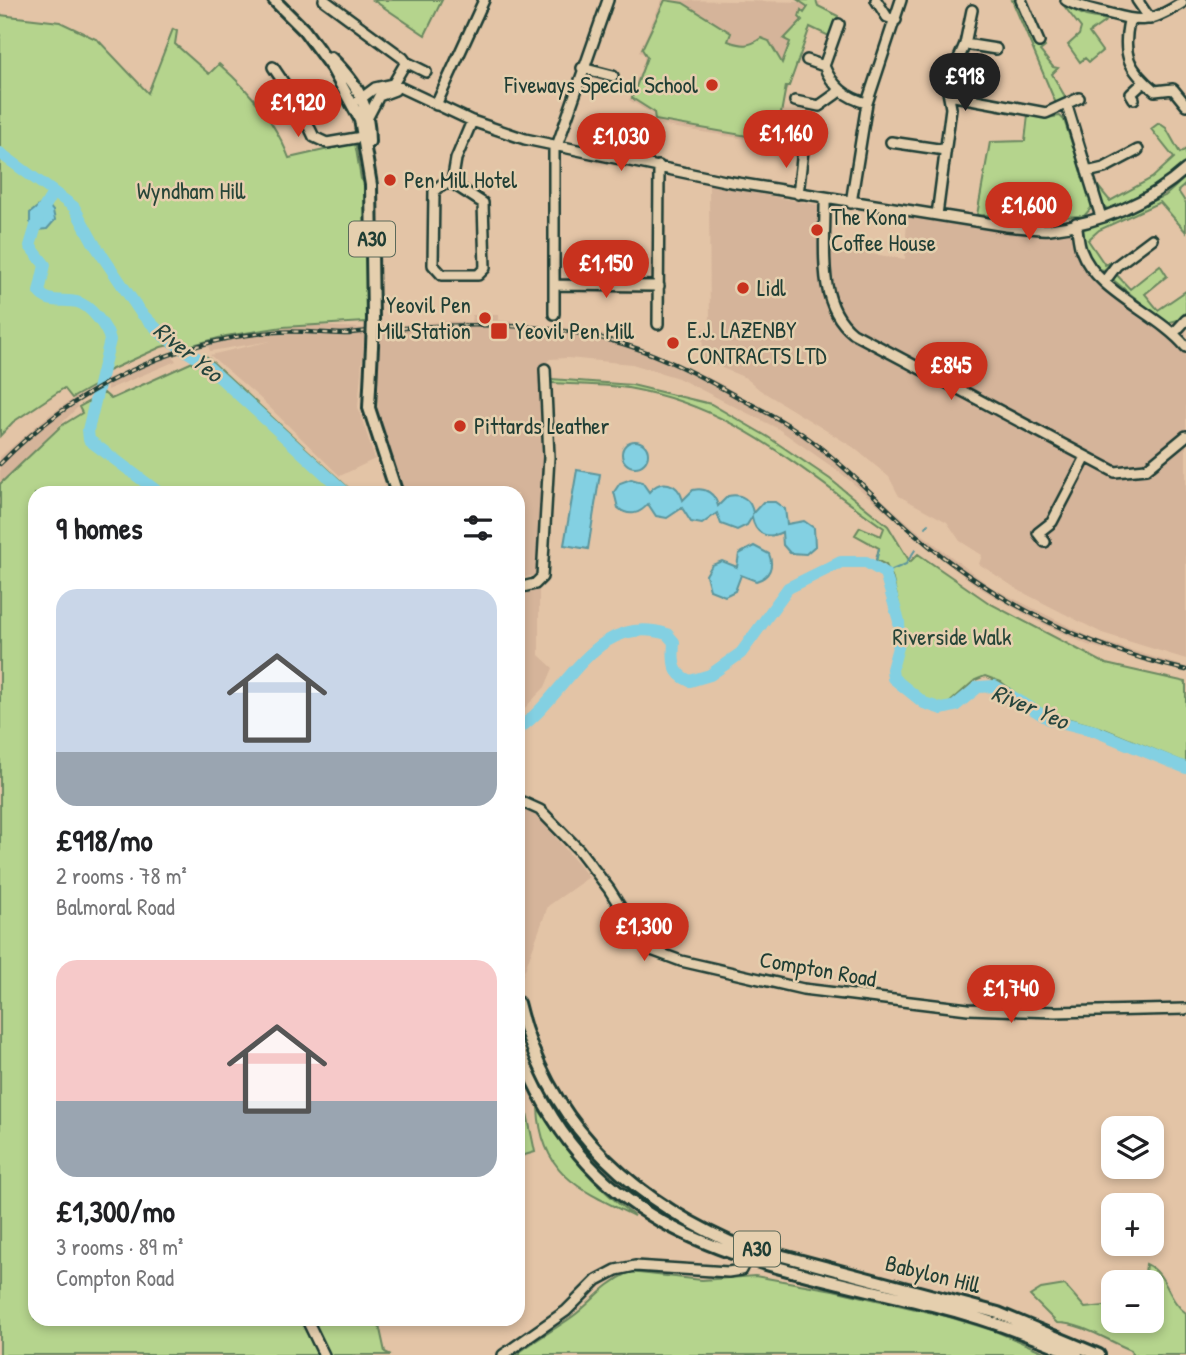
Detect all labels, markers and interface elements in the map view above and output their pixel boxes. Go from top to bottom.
pin: £918 [924,54,1006,113]
text: £918 [945,60,985,91]
place label: Fiveways Special School [503,69,699,100]
marker: Fiveways Special School [704,77,720,93]
pin: £1,920 [241,80,355,139]
text: £1,920 [270,86,326,117]
pin: £1,160 [729,110,843,170]
pin: £1,030 [564,114,678,173]
text: £1,160 [759,117,813,148]
text: £1,030 [593,120,649,151]
place label: Pen Mill Hotel [404,164,518,195]
marker: Pen Mill Hotel [382,172,398,188]
park label: Wyndham Hill [137,175,246,206]
pin: £1,600 [972,182,1086,242]
text: £1,600 [1001,189,1057,220]
place label: The Kona Coffee House [831,201,936,258]
road number: A30 [349,222,395,256]
marker: The Kona Coffee House [809,222,825,238]
pin: £1,150 [549,240,663,300]
text: £1,150 [579,247,633,278]
place label: Lidl [757,272,787,303]
marker: Lidl [735,280,751,296]
place label: Yeovil Pen Mill Station [377,289,471,346]
marker: Yeovil Pen Mill Station [477,310,493,326]
water label: River Yeo [147,314,232,390]
place label: E.J. LAZENBY CONTRACTS LTD [687,314,827,371]
place label: Yeovil Pen Mill [515,315,635,346]
marker: Yeovil Pen Mill [489,321,509,341]
marker: E.J. LAZENBY CONTRACTS LTD [665,335,681,351]
pin: £845 [910,342,992,402]
text: £845 [931,349,971,380]
place label: Pittards Leather [474,410,609,441]
marker: Pittards Leather [452,418,468,434]
text: 9 homes [56,508,143,548]
icon: filters [459,509,497,547]
park label: Riverside Walk [892,621,1012,652]
icon: home [214,635,340,761]
water label: River Yeo [987,676,1076,737]
text: £918/mo [56,820,153,860]
text: 2 rooms · 78 m² [56,860,187,891]
text: Balmoral Road [56,891,175,922]
pin: £1,300 [587,904,701,963]
text: £1,300 [616,910,672,941]
street label: Compton Road [757,943,879,994]
pin: £1,740 [954,965,1068,1025]
text: £1,740 [983,972,1039,1003]
icon: home [214,1006,340,1132]
map controls [1101,1116,1164,1333]
button: layers [1101,1116,1164,1179]
text: £1,300/mo [56,1191,175,1231]
button: + [1101,1193,1164,1256]
text: 3 rooms · 89 m² [56,1231,183,1262]
road number: A30 [734,1232,780,1266]
street label: Babylon Hill [882,1247,985,1301]
text: Compton Road [56,1262,174,1293]
button: − [1101,1270,1164,1333]

